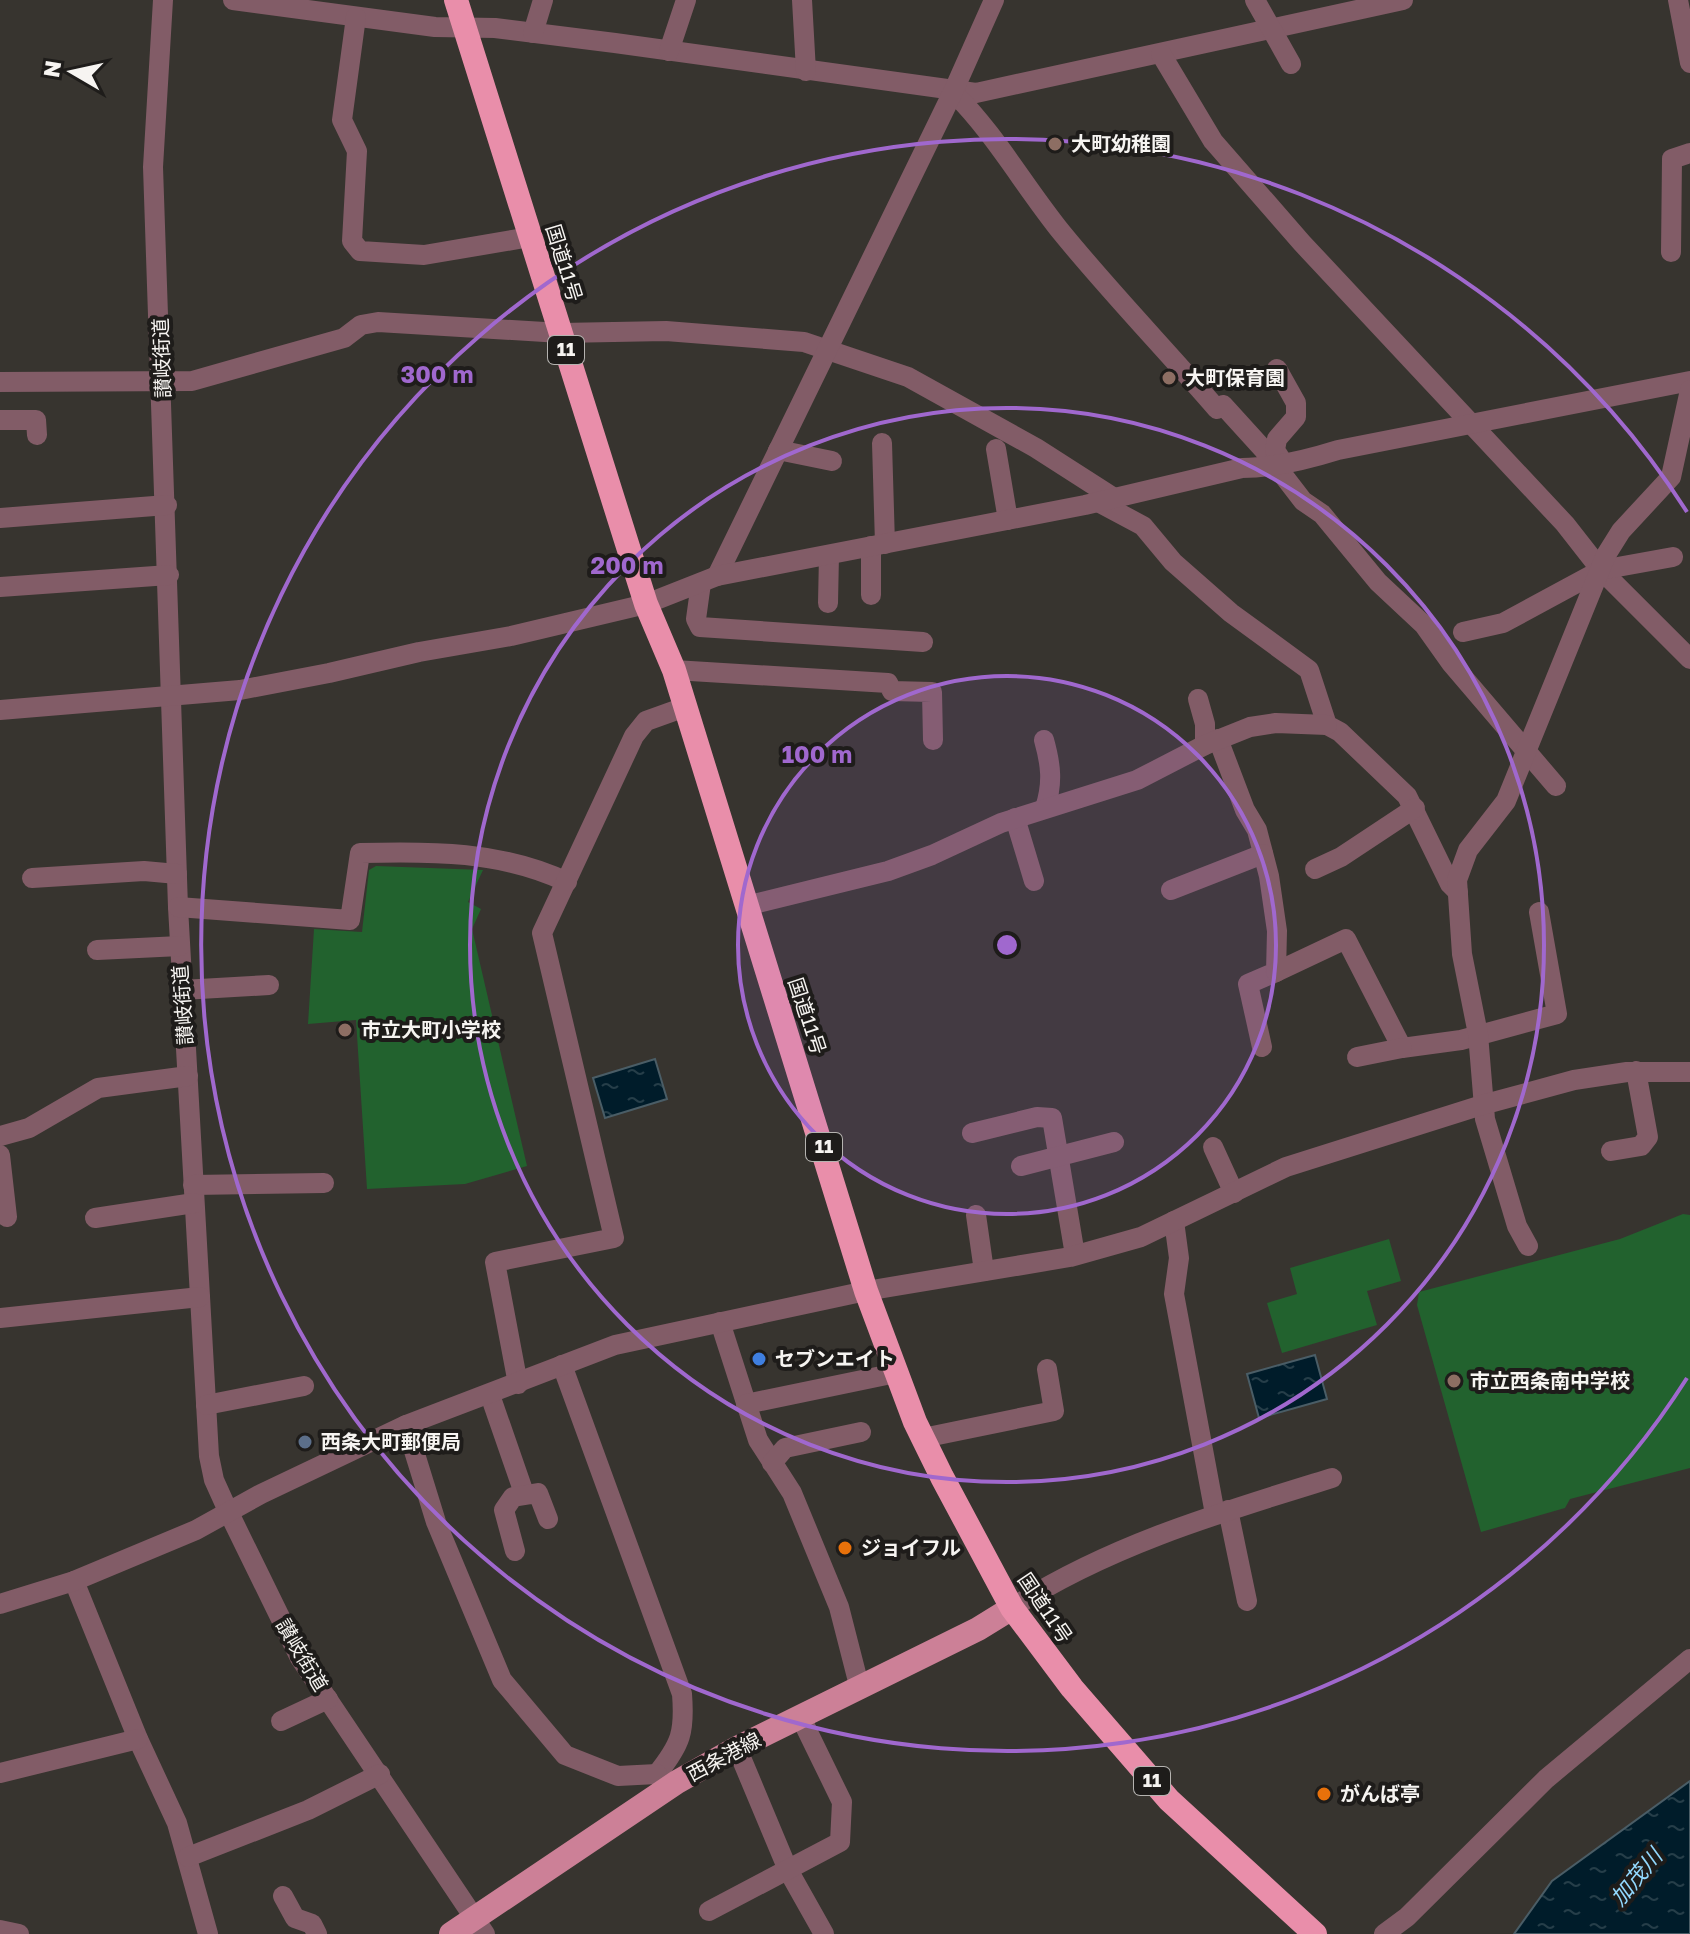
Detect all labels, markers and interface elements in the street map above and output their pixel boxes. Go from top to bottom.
north arrow [32,32,112,112]
text: N [37,58,66,79]
place label: 大町幼稚園 [1071,131,1171,155]
marker: 大町幼稚園 [1046,135,1064,153]
street label: 国道11号 [542,221,588,304]
street label: 讃岐街道 [148,318,174,398]
road number: 11 [548,336,584,364]
text: 300 m [401,359,473,388]
place label: 大町保育園 [1185,365,1285,389]
marker: 大町保育園 [1160,369,1178,387]
text: 200 m [591,550,663,579]
text: 100 m [782,739,852,768]
centre of rings [993,931,1021,959]
street label: 讃岐街道 [167,964,197,1046]
street label: 国道11号 [784,974,832,1057]
place label: 市立大町小学校 [361,1017,501,1041]
marker: 市立大町小学校 [336,1021,354,1039]
road number: 11 [806,1133,842,1161]
place label: セブンエイト [775,1346,895,1370]
marker: セブンエイト [750,1350,768,1368]
place label: 市立西条南中学校 [1470,1368,1630,1392]
marker: 市立西条南中学校 [1445,1372,1463,1390]
place label: 西条大町郵便局 [321,1429,461,1453]
marker: 西条大町郵便局 [296,1433,314,1451]
place label: ジョイフル [861,1535,961,1559]
marker: ジョイフル [836,1539,854,1557]
street label: 国道11号 [1014,1568,1078,1647]
street label: 讃岐街道 [272,1614,334,1695]
street label: 西条港線 [683,1727,764,1785]
road number: 11 [1134,1767,1170,1795]
place label: がんば亭 [1340,1781,1420,1805]
marker: がんば亭 [1315,1785,1333,1803]
water label: 加茂川 [1604,1841,1668,1911]

